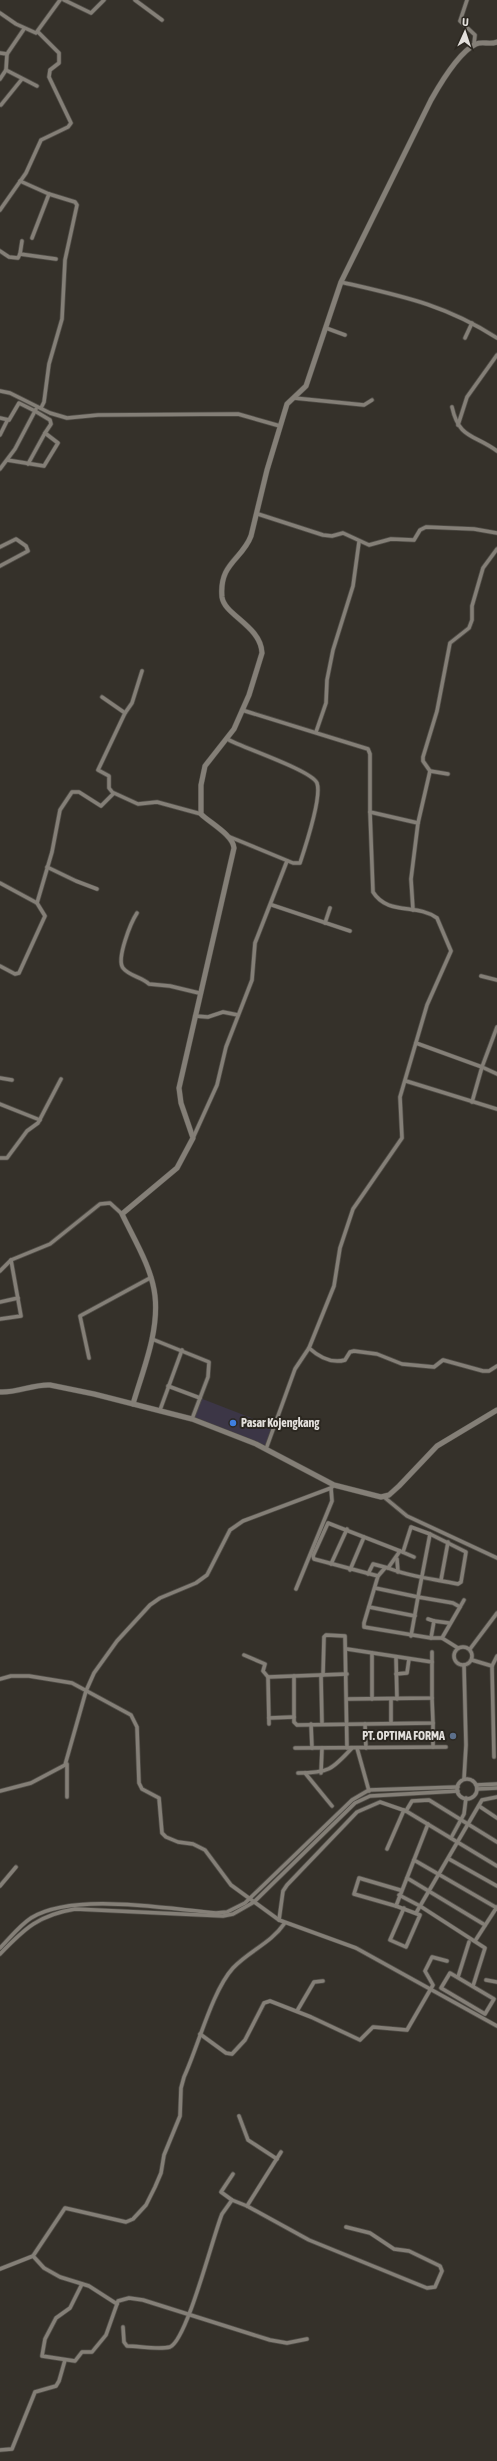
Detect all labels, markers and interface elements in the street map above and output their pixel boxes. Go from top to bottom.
north arrow [445,12,485,52]
text: U [462,16,469,28]
place label: Pasar Kojengkang [241,1416,320,1430]
marker: Pasar Kojengkang [228,1418,238,1428]
place label: PT. OPTIMA FORMA [362,1729,445,1743]
marker: PT. OPTIMA FORMA [448,1731,458,1741]

